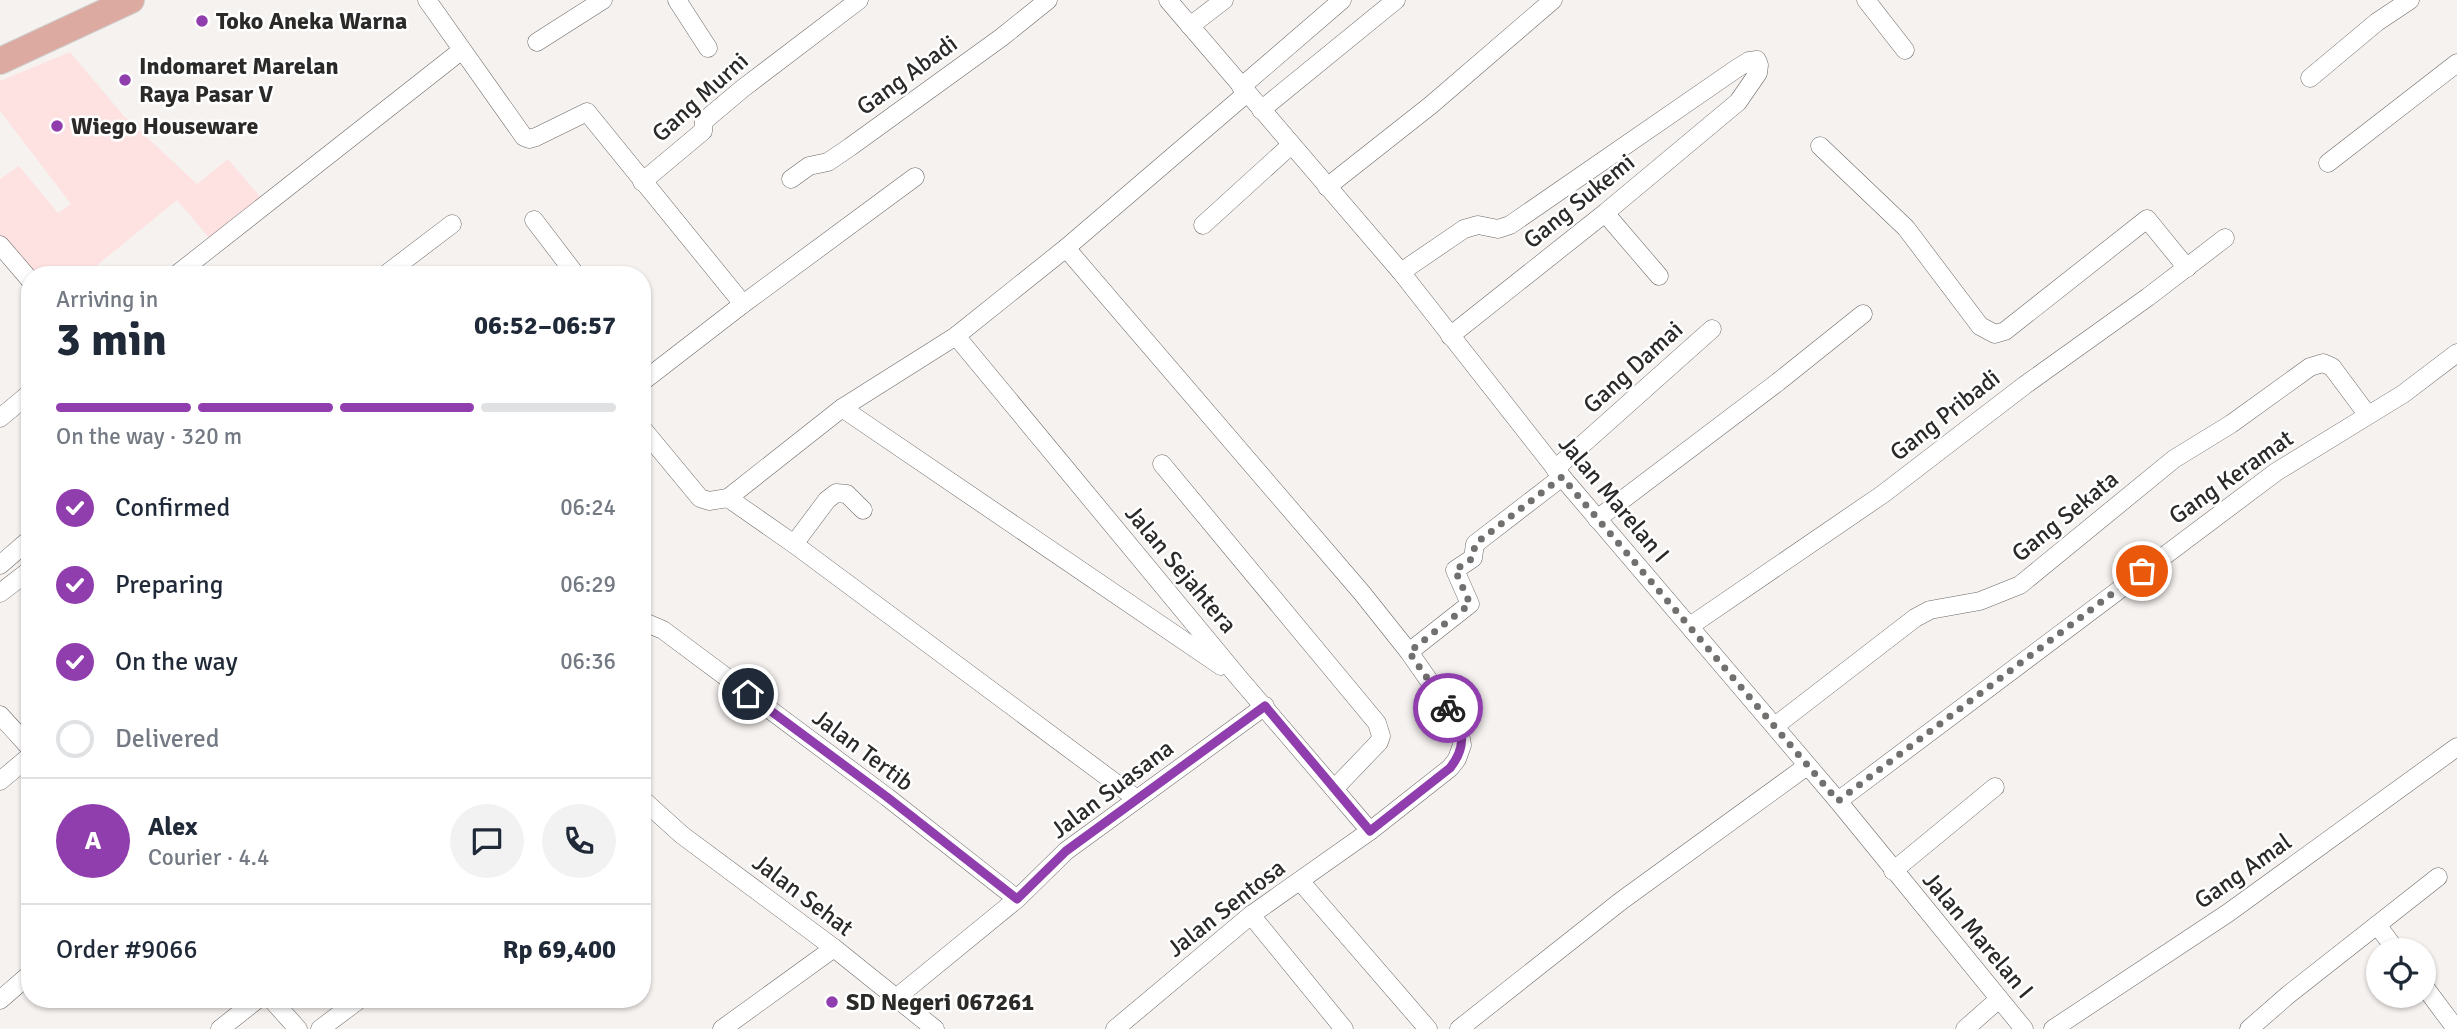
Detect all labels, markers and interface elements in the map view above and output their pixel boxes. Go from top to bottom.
place label: Toko Aneka Warna [216,6,407,36]
marker: Toko Aneka Warna [194,13,210,29]
street label: Gang Abadi [851,28,963,122]
street label: Gang Murni [646,46,754,148]
place label: Indomaret Marelan Raya Pasar V [139,51,339,109]
marker: Indomaret Marelan Raya Pasar V [117,72,133,88]
place label: Wiego Houseware [71,111,259,141]
marker: Wiego Houseware [49,118,65,134]
street label: Gang Sukemi [1517,147,1641,255]
text: Arriving in [56,285,158,314]
text: 06:52–06:57 [474,310,616,342]
text: 3 min [56,312,167,368]
street label: Gang Damai [1577,314,1689,420]
street label: Gang Pribadi [1884,363,2006,467]
text: On the way · 320 m [56,422,242,451]
street label: Gang Keramat [2163,423,2299,531]
street label: Jalan Marelan I [1552,429,1676,569]
street label: Gang Sekata [2006,464,2124,568]
icon: check [56,489,94,527]
text: Confirmed [115,492,230,524]
text: 06:24 [560,493,616,522]
street label: Jalan Sejahtera [1119,499,1243,639]
pin [2112,541,2172,601]
icon: bag [2123,552,2161,590]
icon: check [56,566,94,604]
text: Preparing [115,569,223,601]
text: 06:29 [560,570,616,599]
icon: check [56,643,94,681]
text: On the way [115,646,238,678]
text: 06:36 [560,647,616,676]
pin [718,664,778,724]
courier [1413,673,1483,743]
icon: home [729,675,767,713]
icon: bike [1429,689,1467,727]
street label: Jalan Tertib [807,702,919,798]
text: Delivered [115,723,220,755]
street label: Jalan Suasana [1044,733,1180,845]
button: chat [450,804,524,878]
button: phone [542,804,616,878]
text: Alex [148,811,198,843]
text: A [85,825,101,857]
street label: Gang Amal [2189,827,2297,915]
text: Courier · 4.4 [148,843,269,872]
street label: Jalan Sehat [747,847,859,943]
street label: Jalan Sentosa [1161,853,1291,963]
street label: Jalan Marelan I [1916,865,2040,1005]
text: Order #9066 [56,934,197,966]
text: Rp 69,400 [502,934,616,966]
map controls [2366,938,2436,1008]
button: locate [2366,938,2436,1008]
place label: SD Negeri 067261 [846,987,1034,1017]
marker: SD Negeri 067261 [824,994,840,1010]

